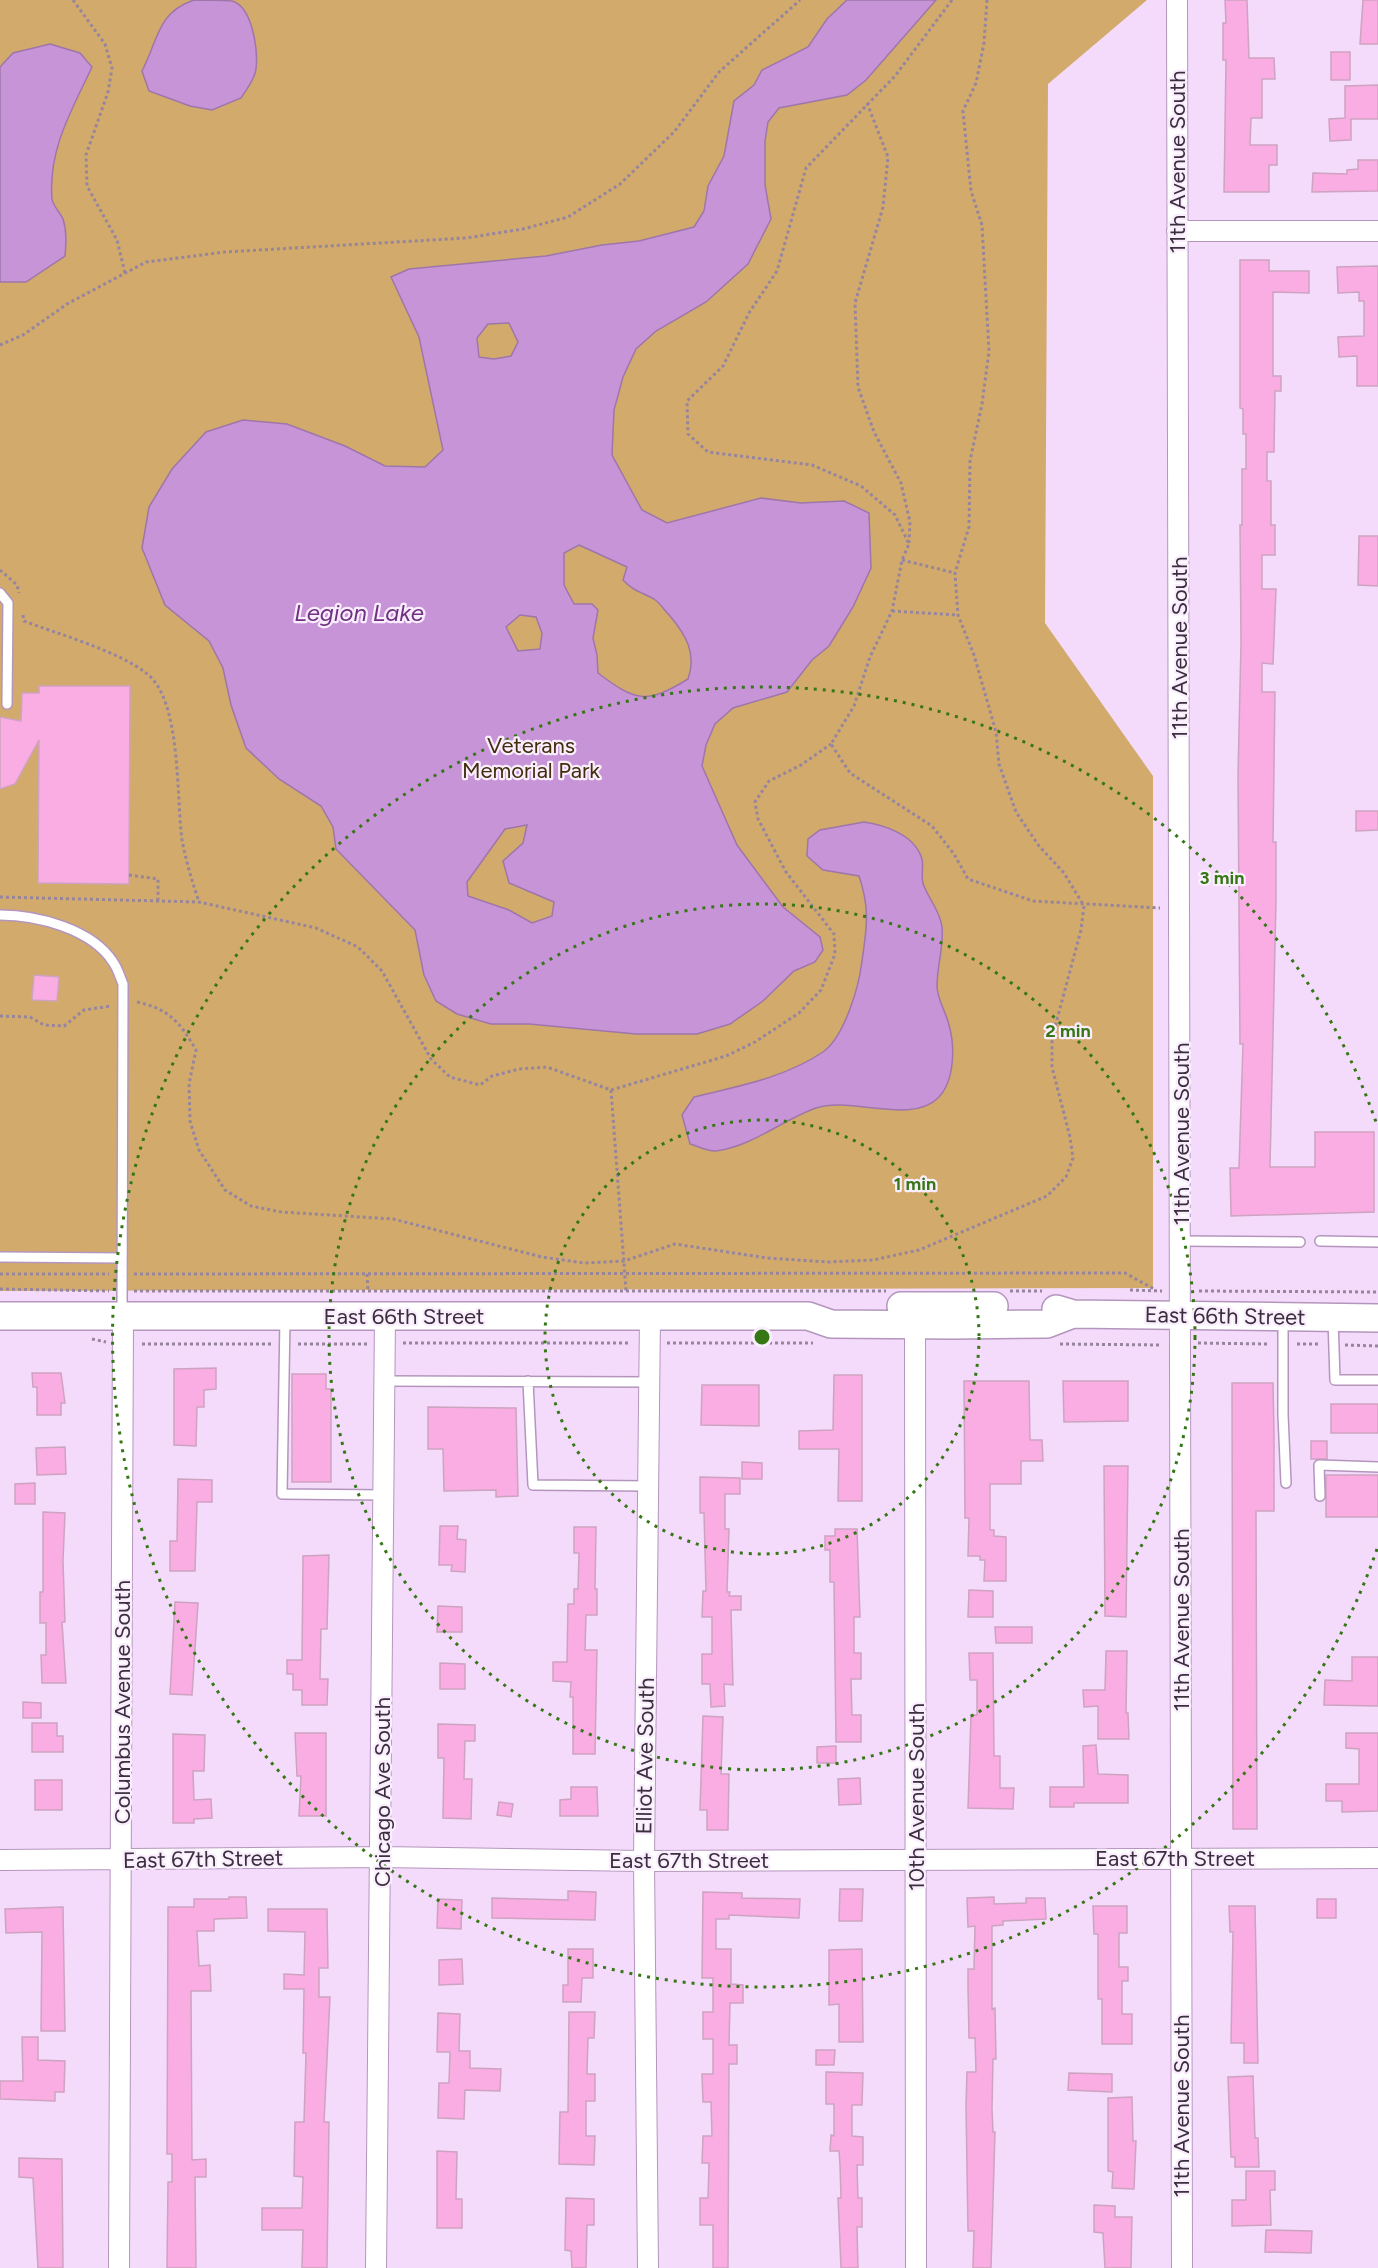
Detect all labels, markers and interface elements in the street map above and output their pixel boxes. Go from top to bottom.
street label: 11th Avenue South [1164,70,1191,254]
street label: 11th Avenue South [1166,556,1193,740]
water label: Legion Lake [294,598,424,627]
park label: Veterans Memorial Park [462,732,600,784]
text: 3 min [1200,867,1244,889]
text: 2 min [1045,1020,1091,1042]
street label: 11th Avenue South [1168,1042,1195,1226]
text: 1 min [894,1173,936,1195]
street label: East 66th Street [1144,1301,1306,1331]
street label: East 66th Street [324,1303,484,1330]
centre of rings [752,1327,772,1347]
street label: 11th Avenue South [1168,1528,1195,1712]
street label: Columbus Avenue South [109,1580,136,1824]
street label: Elliot Ave South [630,1677,660,1835]
street label: Chicago Ave South [369,1697,396,1887]
street label: 10th Avenue South [903,1703,930,1891]
street label: East 67th Street [123,1844,283,1874]
street label: East 67th Street [1095,1845,1255,1872]
street label: East 67th Street [609,1847,769,1874]
street label: 11th Avenue South [1168,2014,1195,2198]

